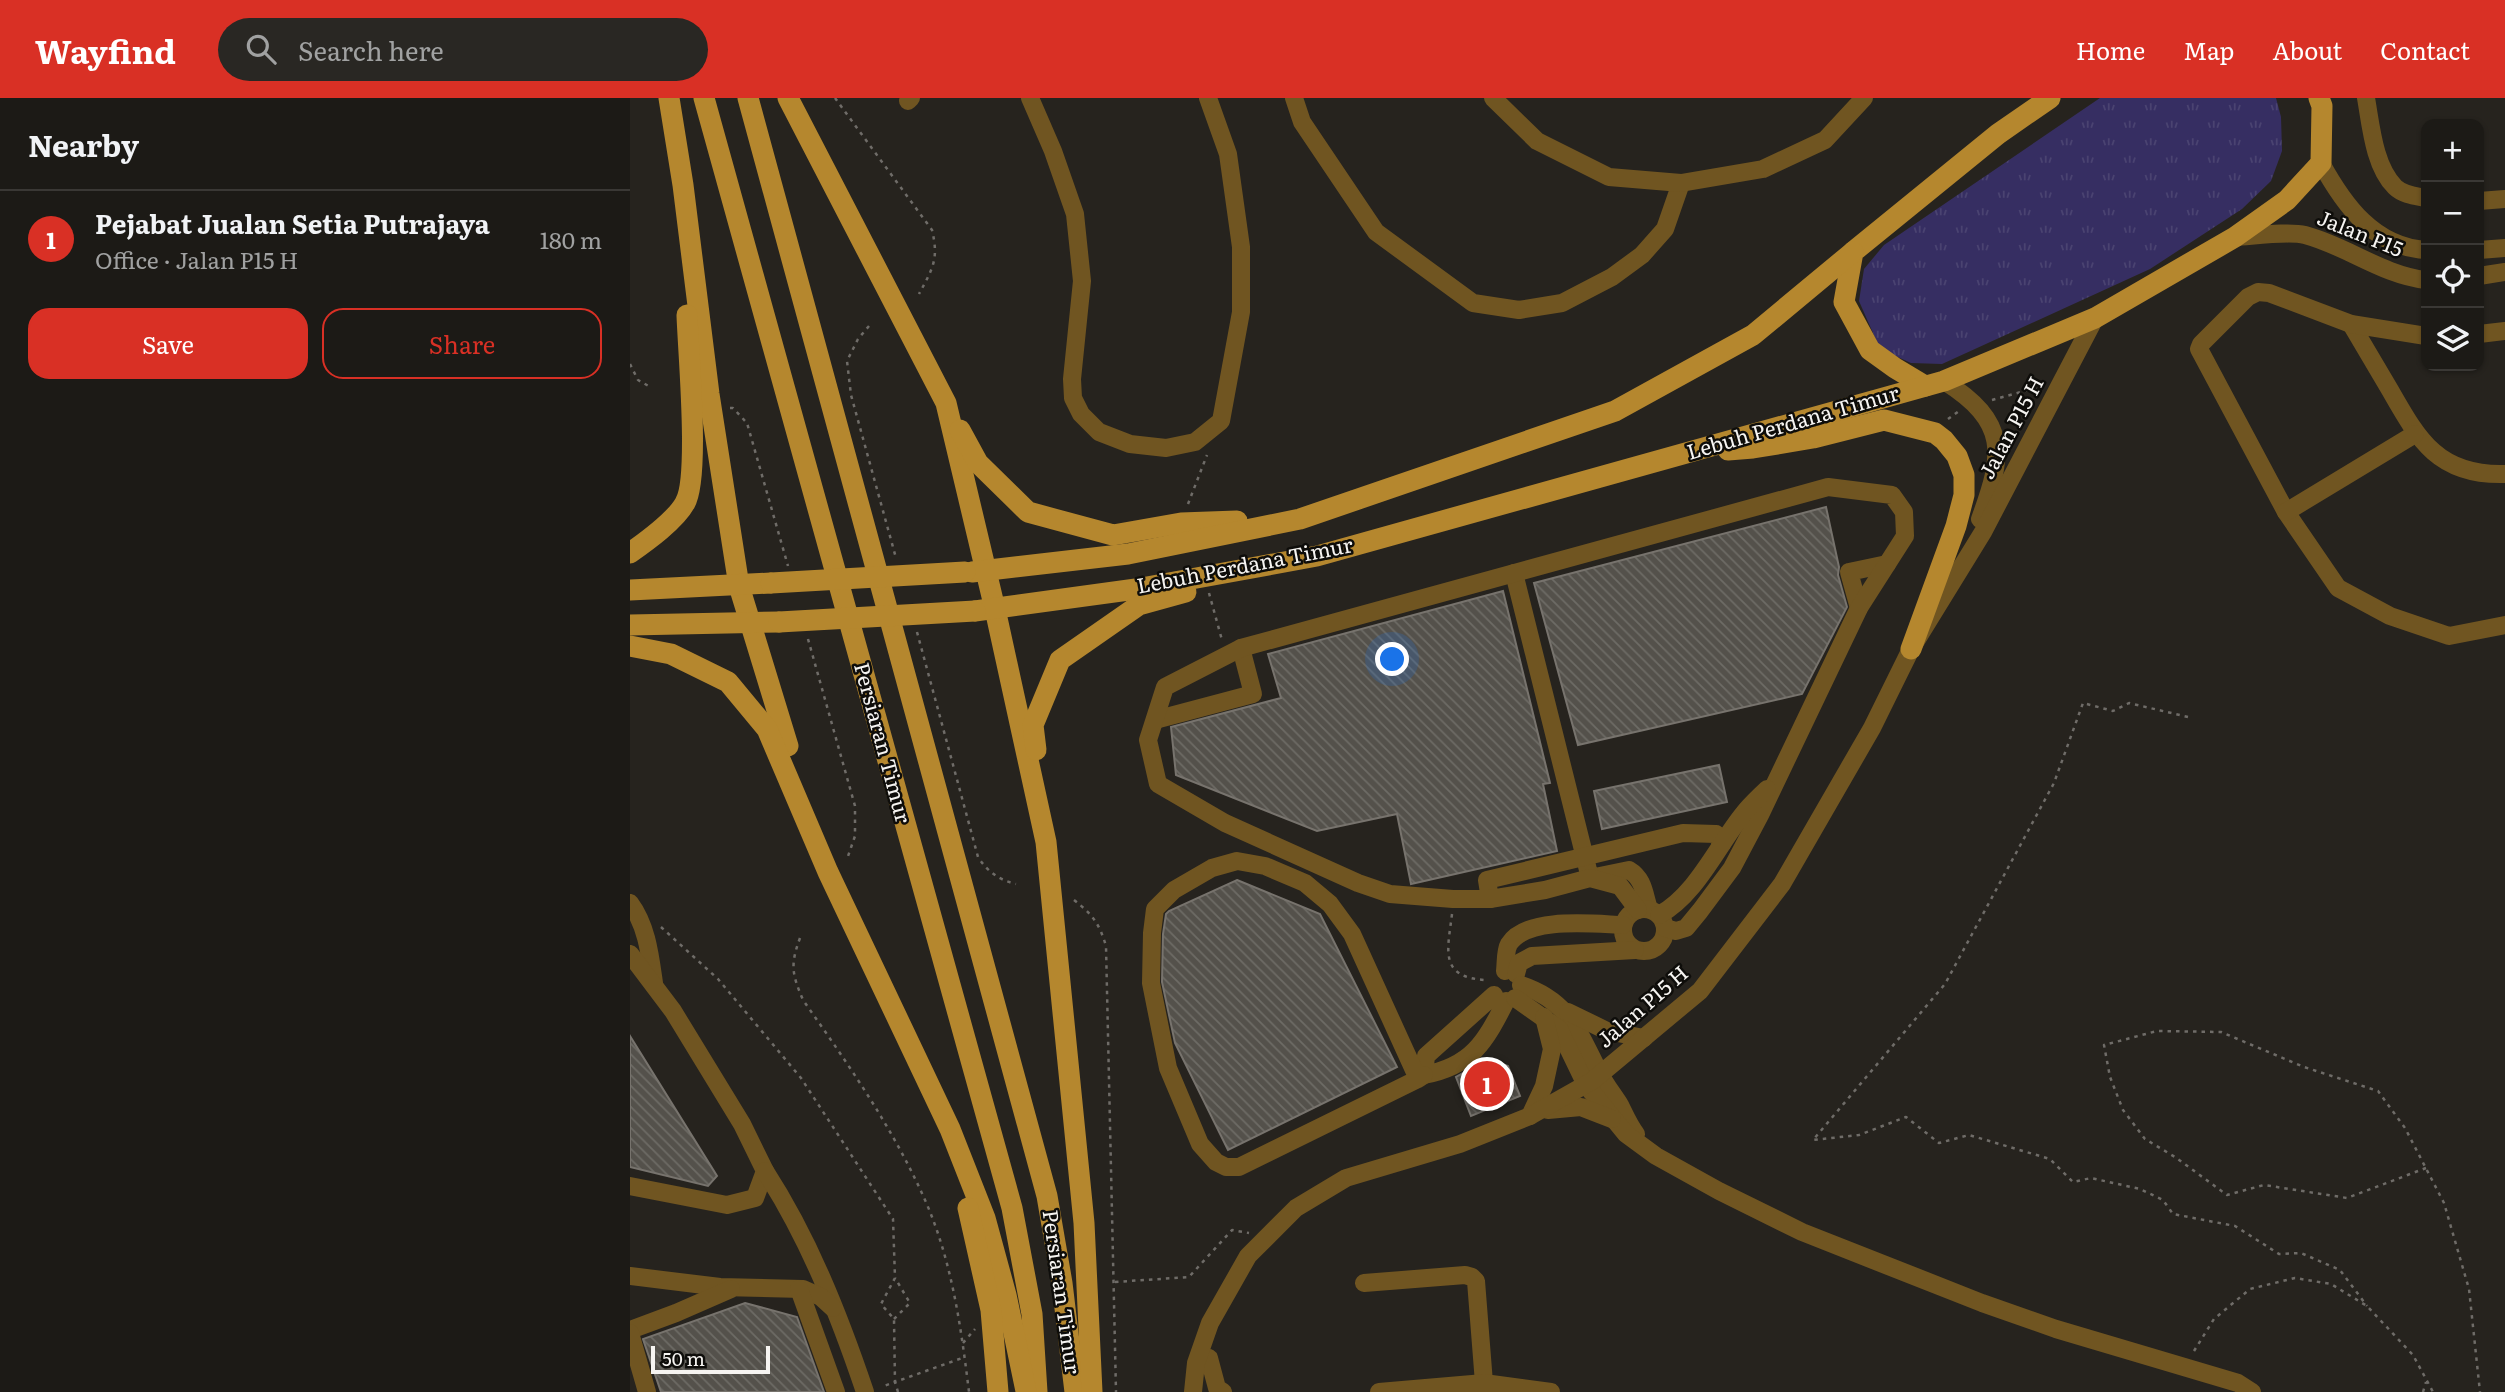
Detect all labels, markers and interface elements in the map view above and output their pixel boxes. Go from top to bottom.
search box [218,18,708,81]
text: Wayfind [35,25,176,74]
icon: search [242,30,280,68]
text: Search here [298,30,444,69]
text: Home [2076,32,2145,67]
text: Map [2183,32,2234,67]
text: About [2272,32,2342,67]
text: Contact [2380,32,2470,67]
map controls [2421,119,2484,371]
button: + [2421,119,2484,182]
text: Nearby [28,122,139,166]
button: − [2421,182,2484,245]
street label: Jalan P15 [2313,200,2409,263]
text: Pejabat Jualan Setia Putrajaya [95,203,490,242]
text: 1 [46,222,56,256]
text: 180 m [540,222,602,256]
text: Office · Jalan P15 H [95,242,298,276]
button: locate [2421,245,2484,308]
button: Save [28,308,308,379]
button: Share [322,308,602,379]
button: layers [2421,308,2484,371]
street label: Jalan P15 H [1970,370,2050,484]
street label: Lebuh Perdana Timur [1683,375,1902,466]
street label: Lebuh Perdana Timur [1134,527,1355,600]
your location [1375,642,1409,676]
street label: Persiaran Timur [848,658,921,826]
street label: Jalan P15 H [1589,957,1694,1054]
pin: 1 [1464,1058,1510,1110]
street label: Persiaran Timur [1037,1208,1090,1376]
scale bar [651,1343,770,1375]
text: 50 m [662,1344,705,1372]

